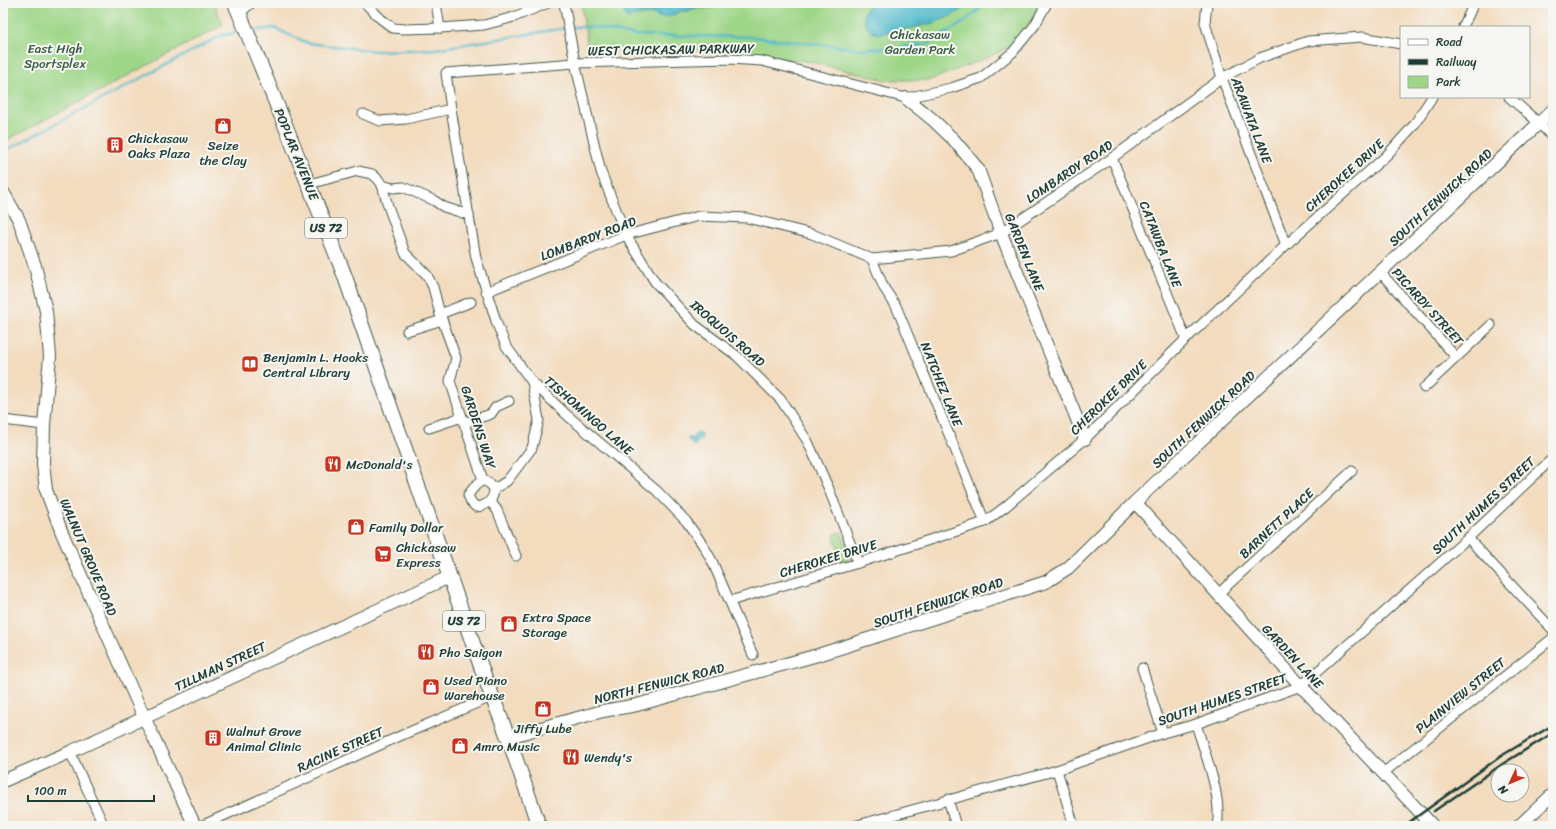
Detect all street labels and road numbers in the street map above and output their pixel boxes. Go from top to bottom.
street label: WEST CHICKASAW PARKWAY [587,37,755,62]
street label: ARAWATA LANE [1224,73,1279,168]
street label: POPLAR AVENUE [268,104,326,205]
street label: LOMBARDY ROAD [1021,133,1118,209]
street label: CHEROKEE DRIVE [1299,133,1390,218]
street label: SOUTH FENWICK ROAD [1383,143,1498,252]
street label: CATAWBA LANE [1133,197,1189,292]
street label: LOMBARDY ROAD [537,210,640,267]
street label: GARDEN LANE [998,210,1051,296]
road number: US 72 [305,218,347,238]
street label: PICARDY STREET [1386,262,1470,352]
street label: IROQUOIS ROAD [684,293,771,373]
street label: NATCHEZ LANE [914,338,969,431]
street label: CHEROKEE DRIVE [1064,354,1153,441]
street label: SOUTH FENWICK ROAD [1146,365,1261,474]
street label: TISHOMINGO LANE [539,370,639,462]
street label: GARDENS WAY [454,383,503,472]
street label: SOUTH HUMES STREET [1426,450,1541,560]
street label: BARNETT PLACE [1233,482,1320,564]
street label: WALNUT GROVE ROAD [53,495,124,620]
street label: CHEROKEE DRIVE [777,533,880,584]
street label: SOUTH FENWICK ROAD [870,571,1006,634]
road number: US 72 [443,611,485,631]
street label: GARDEN LANE [1256,618,1330,695]
street label: TILLMAN STREET [171,634,271,698]
street label: PLAINVIEW STREET [1410,651,1512,739]
street label: NORTH FENWICK ROAD [591,656,727,711]
street label: SOUTH HUMES STREET [1155,666,1291,732]
street label: RACINE STREET [293,720,388,779]

